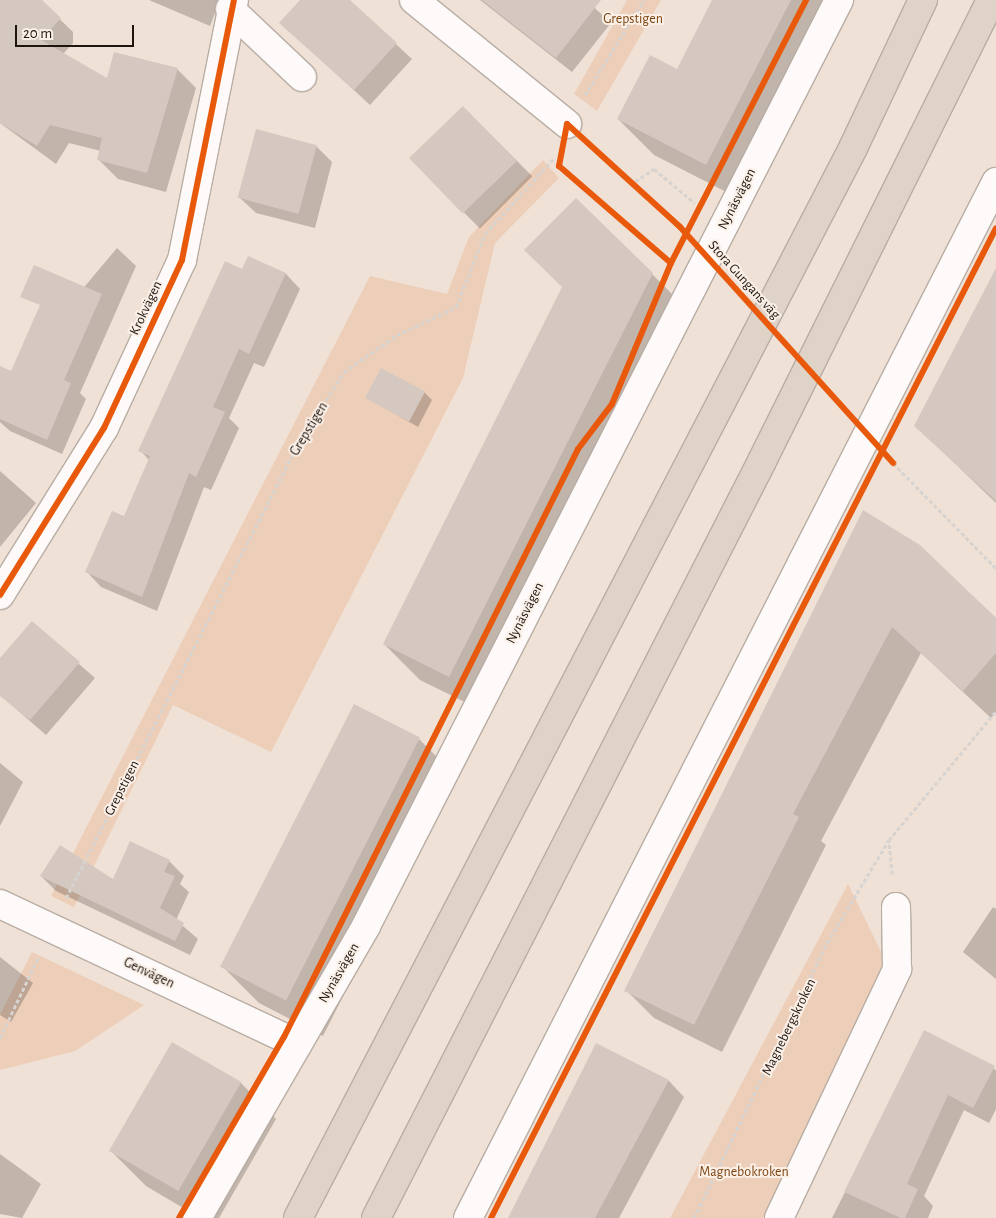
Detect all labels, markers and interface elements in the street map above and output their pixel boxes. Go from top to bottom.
park label: Grepstigen [603,11,663,27]
scale bar [18,15,136,47]
text: 20 m [23,26,52,41]
street label: Nynäsvägen [714,165,760,233]
street label: Stora Gungans väg [704,237,784,323]
street label: Krokvägen [126,278,166,338]
street label: Grepstigen [286,399,332,459]
street label: Nynäsvägen [502,579,548,647]
street label: Grepstigen [101,758,143,818]
street label: Nynäsvägen [315,940,363,1006]
street label: Genvägen [121,954,177,992]
street label: Magnebergskroken [758,976,820,1078]
park label: Magnebokroken [699,1164,789,1180]

